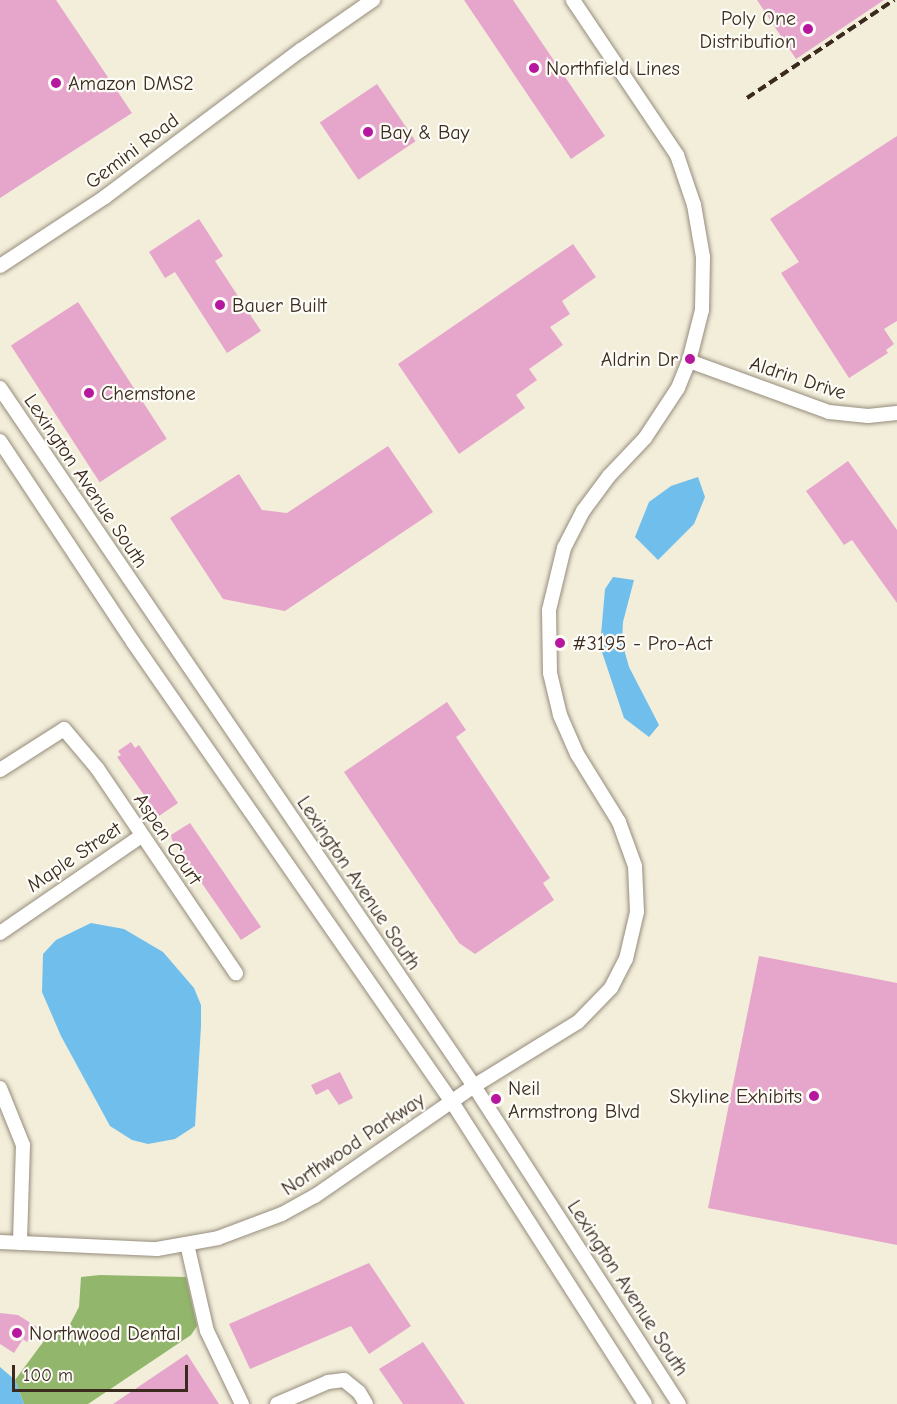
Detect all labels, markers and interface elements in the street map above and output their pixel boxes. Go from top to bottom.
place label: Poly One Distribution [700,6,796,53]
marker: Poly One Distribution [801,22,815,36]
place label: Northfield Lines [546,56,680,80]
marker: Northfield Lines [527,61,541,75]
place label: Amazon DMS2 [68,71,194,95]
marker: Amazon DMS2 [49,76,63,90]
street label: Gemini Road [81,108,183,194]
place label: Bay & Bay [380,120,470,144]
marker: Bay & Bay [361,125,375,139]
place label: Bauer Built [232,293,327,317]
marker: Bauer Built [213,298,227,312]
place label: Aldrin Dr [601,347,678,371]
street label: Aldrin Drive [747,351,849,405]
marker: Aldrin Dr [683,352,697,366]
place label: Chemstone [101,381,196,405]
marker: Chemstone [82,386,96,400]
street label: Lexington Avenue South [19,389,153,573]
place label: #3195 - Pro-Act [572,631,712,655]
marker: #3195 - Pro-Act [553,636,567,650]
street label: Aspen Court [129,789,207,889]
street label: Lexington Avenue South [292,791,426,975]
street label: Maple Street [22,817,126,897]
place label: Neil Armstrong Blvd [508,1076,640,1123]
place label: Skyline Exhibits [670,1084,802,1108]
street label: Northwood Parkway [277,1087,429,1201]
marker: Skyline Exhibits [807,1089,821,1103]
marker: Neil Armstrong Blvd [489,1092,503,1106]
street label: Lexington Avenue South [562,1196,694,1380]
place label: Northwood Dental [29,1321,181,1345]
marker: Northwood Dental [10,1326,24,1340]
scale bar [15,1353,190,1391]
text: 100 m [23,1365,73,1386]

